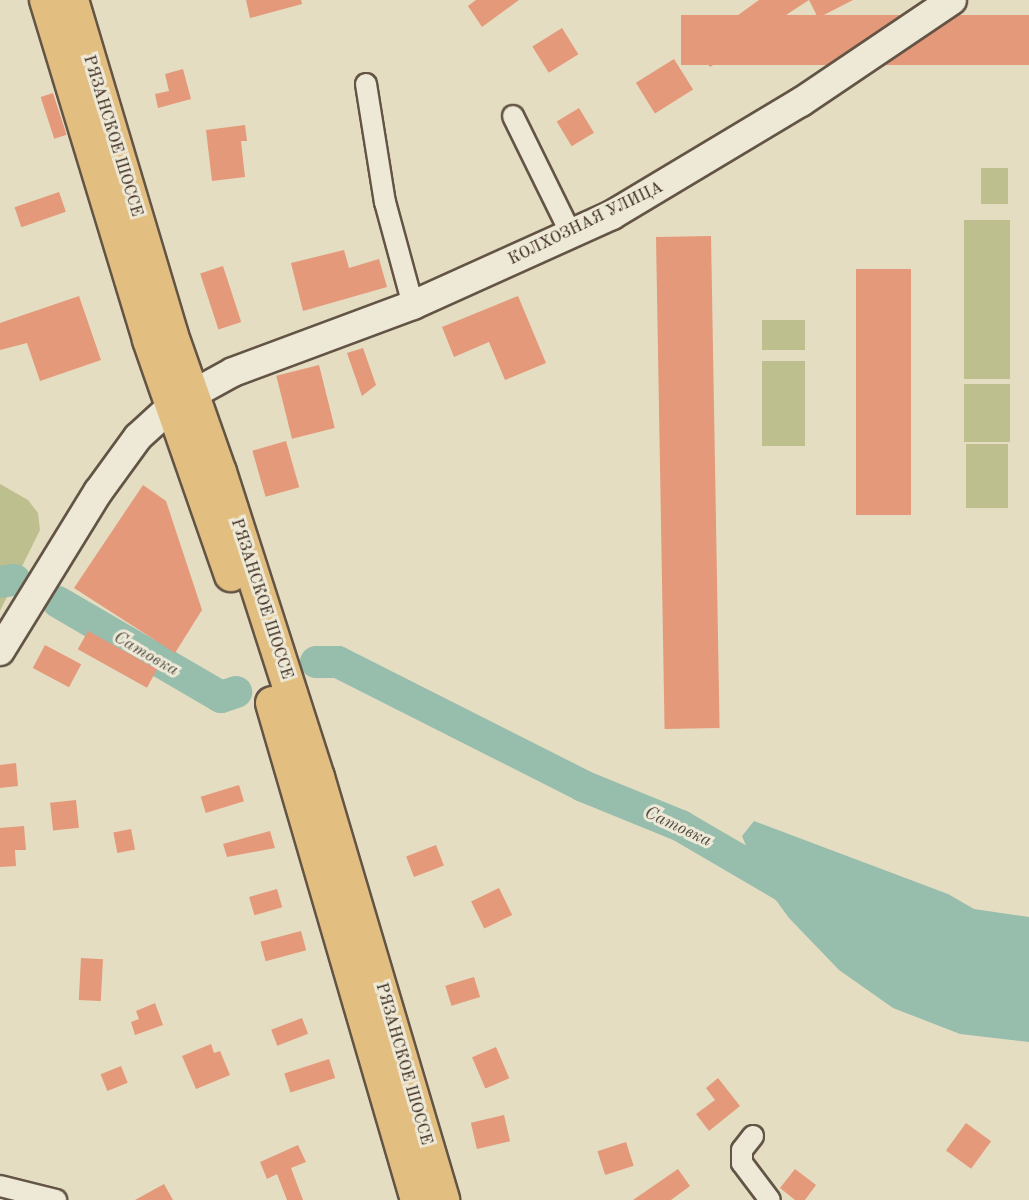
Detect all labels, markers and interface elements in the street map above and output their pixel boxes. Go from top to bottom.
street label: РЯЗАНСКОЕ ШОССЕ [78,53,146,219]
street label: КОЛХОЗНАЯ УЛИЦА [506,178,666,270]
street label: РЯЗАНСКОЕ ШОССЕ [226,516,296,682]
water label: Сатовка [110,627,182,681]
water label: Сатовка [641,802,715,852]
street label: РЯЗАНСКОЕ ШОССЕ [371,981,435,1147]

